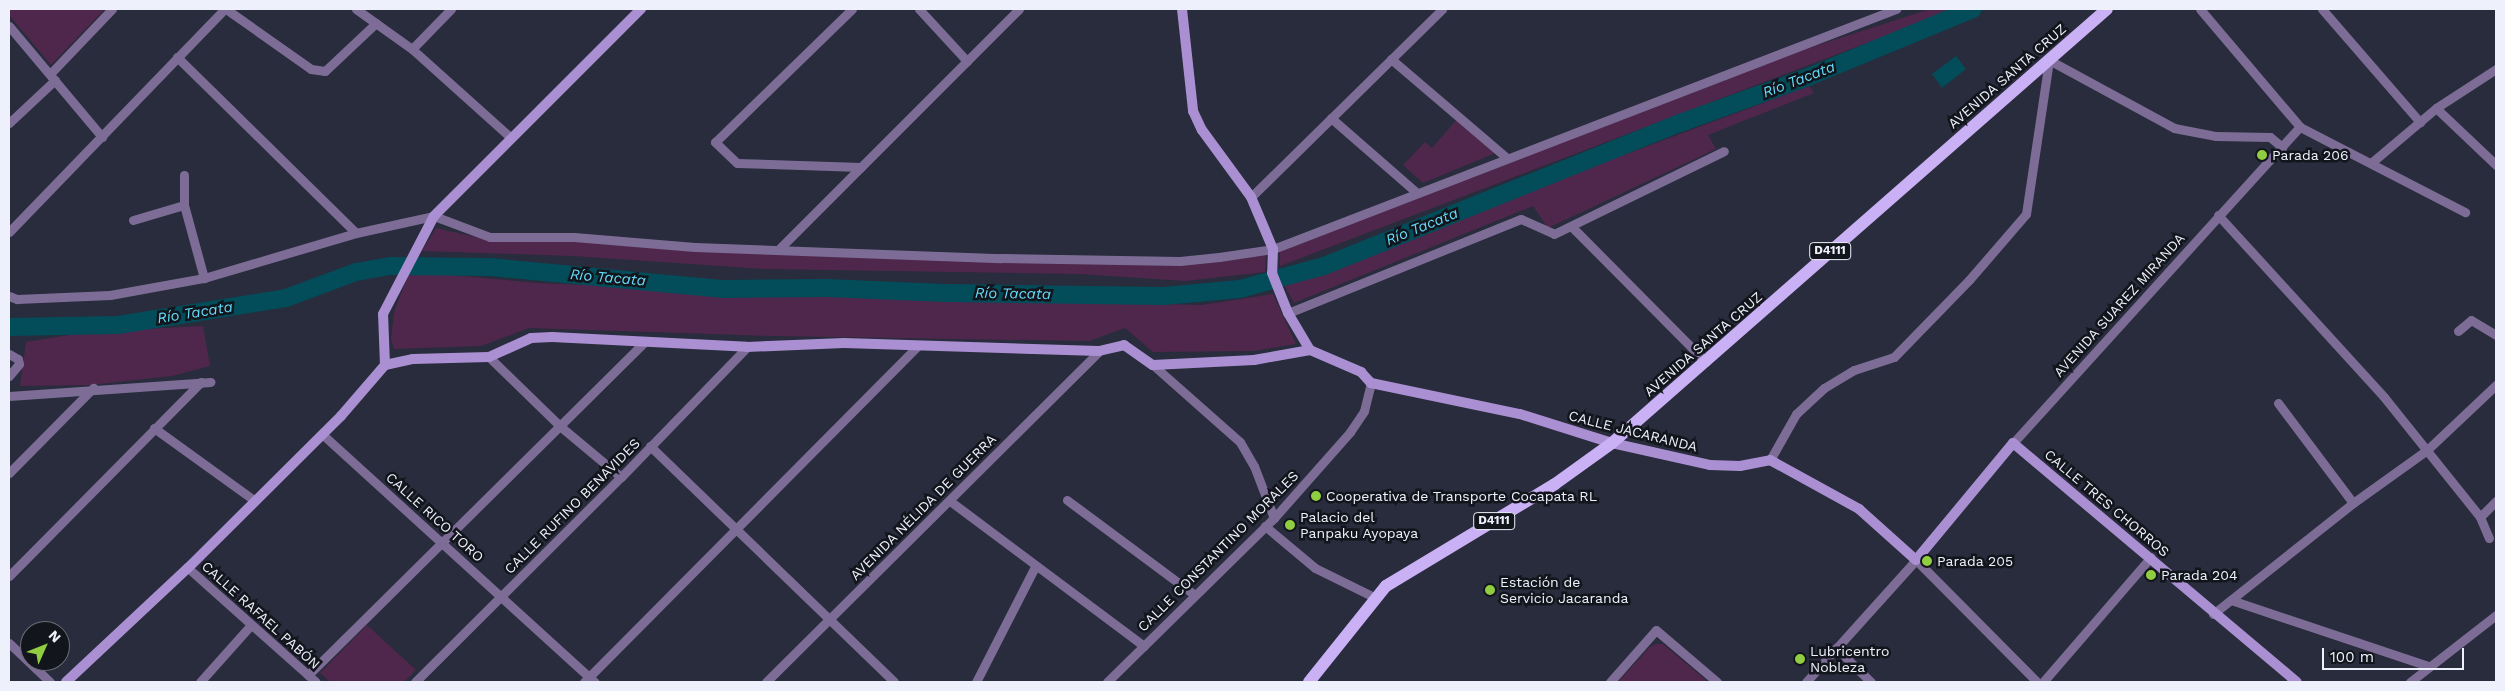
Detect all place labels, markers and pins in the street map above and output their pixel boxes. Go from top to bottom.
place label: Parada 206 [2272,147,2349,163]
marker: Parada 206 [2256,149,2268,161]
place label: Cooperativa de Transporte Cocapata RL [1326,488,1598,504]
marker: Cooperativa de Transporte Cocapata RL [1310,490,1322,502]
place label: Palacio del Panpaku Ayopaya [1300,509,1419,542]
marker: Palacio del Panpaku Ayopaya [1284,519,1296,531]
place label: Parada 205 [1937,553,2013,569]
marker: Parada 205 [1921,555,1933,567]
place label: Parada 204 [2161,567,2238,583]
marker: Parada 204 [2145,569,2157,581]
place label: Estación de Servicio Jacaranda [1500,574,1629,606]
marker: Estación de Servicio Jacaranda [1484,584,1496,596]
place label: Lubricentro Nobleza [1810,643,1889,676]
marker: Lubricentro Nobleza [1794,653,1806,665]

